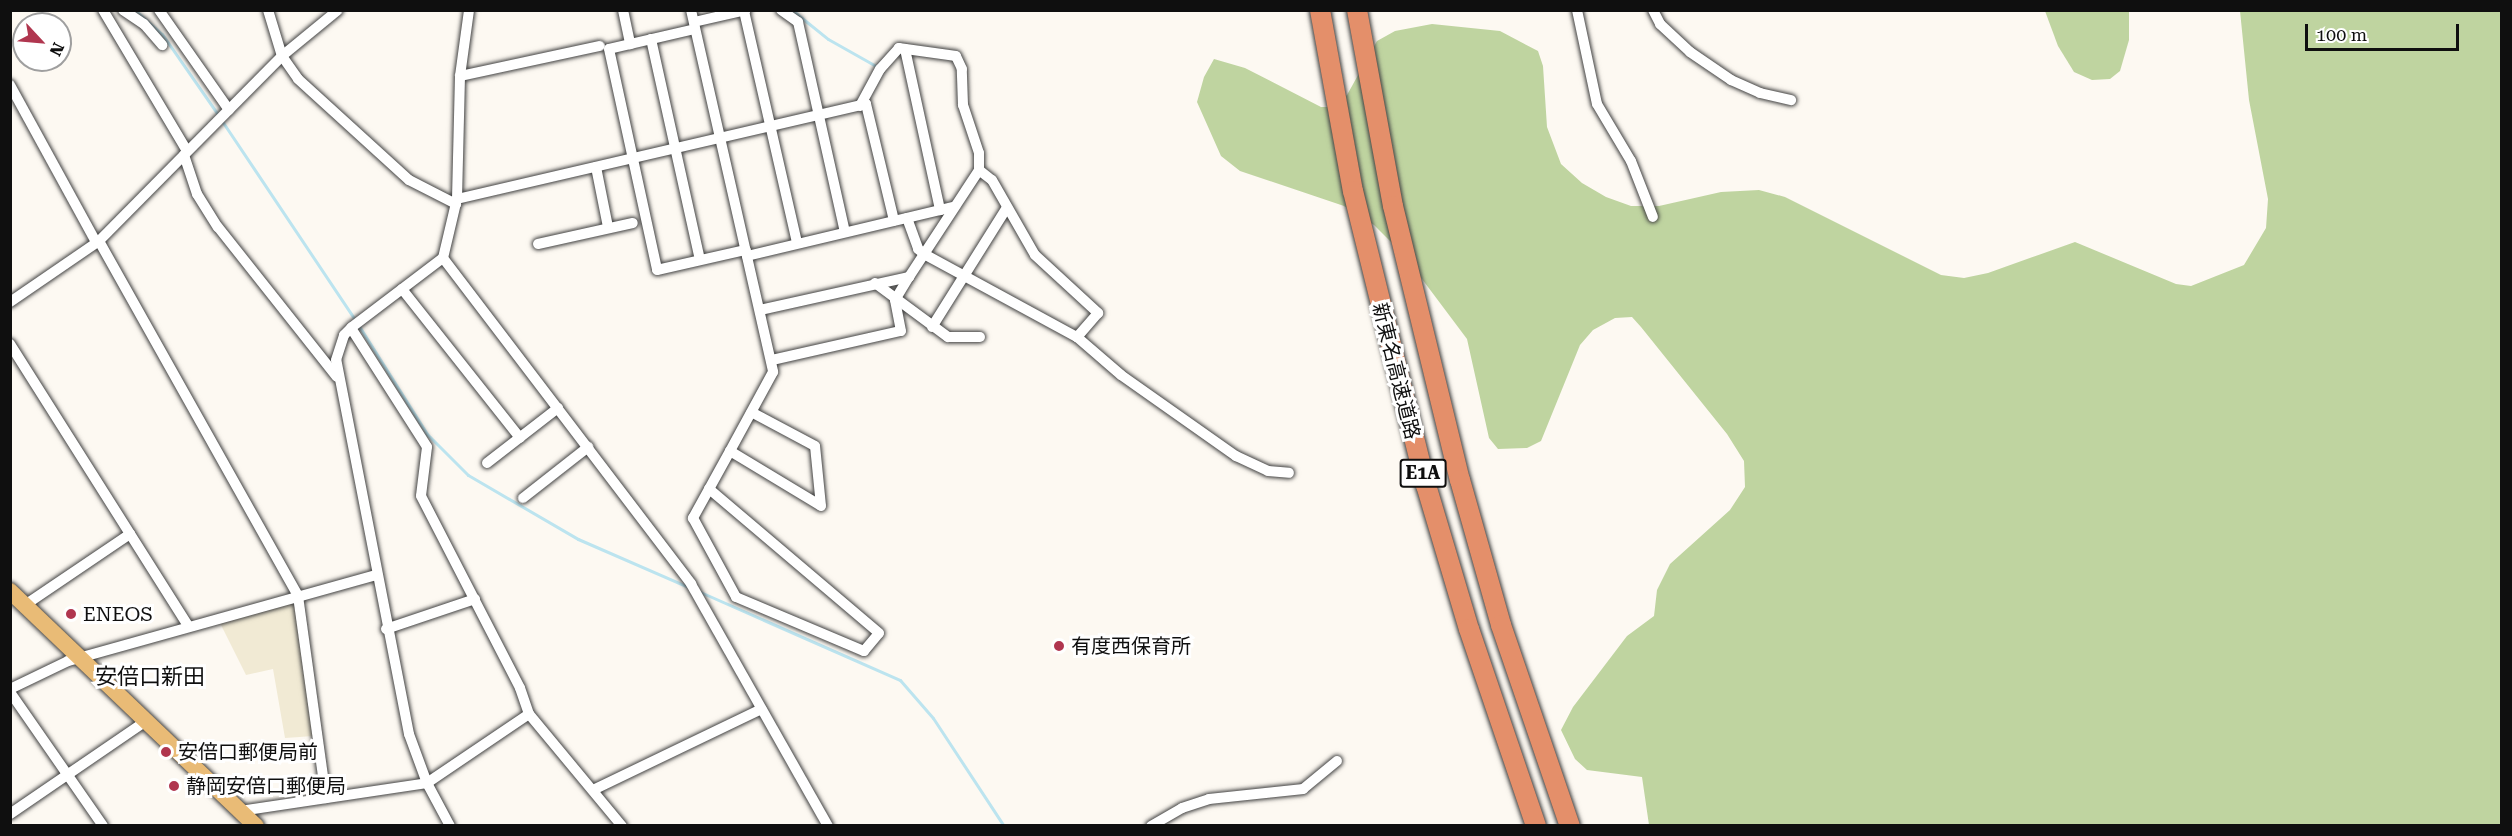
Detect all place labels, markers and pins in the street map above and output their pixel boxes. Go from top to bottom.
place label: ENEOS [83,602,153,626]
marker: ENEOS [64,607,78,621]
place label: 有度西保育所 [1071,634,1191,658]
marker: 有度西保育所 [1052,639,1066,653]
place label: 安倍口郵便局前 [178,740,318,764]
marker: 安倍口郵便局前 [159,745,173,759]
place label: 静岡安倍口郵便局 [186,774,346,798]
marker: 静岡安倍口郵便局 [167,779,181,793]

